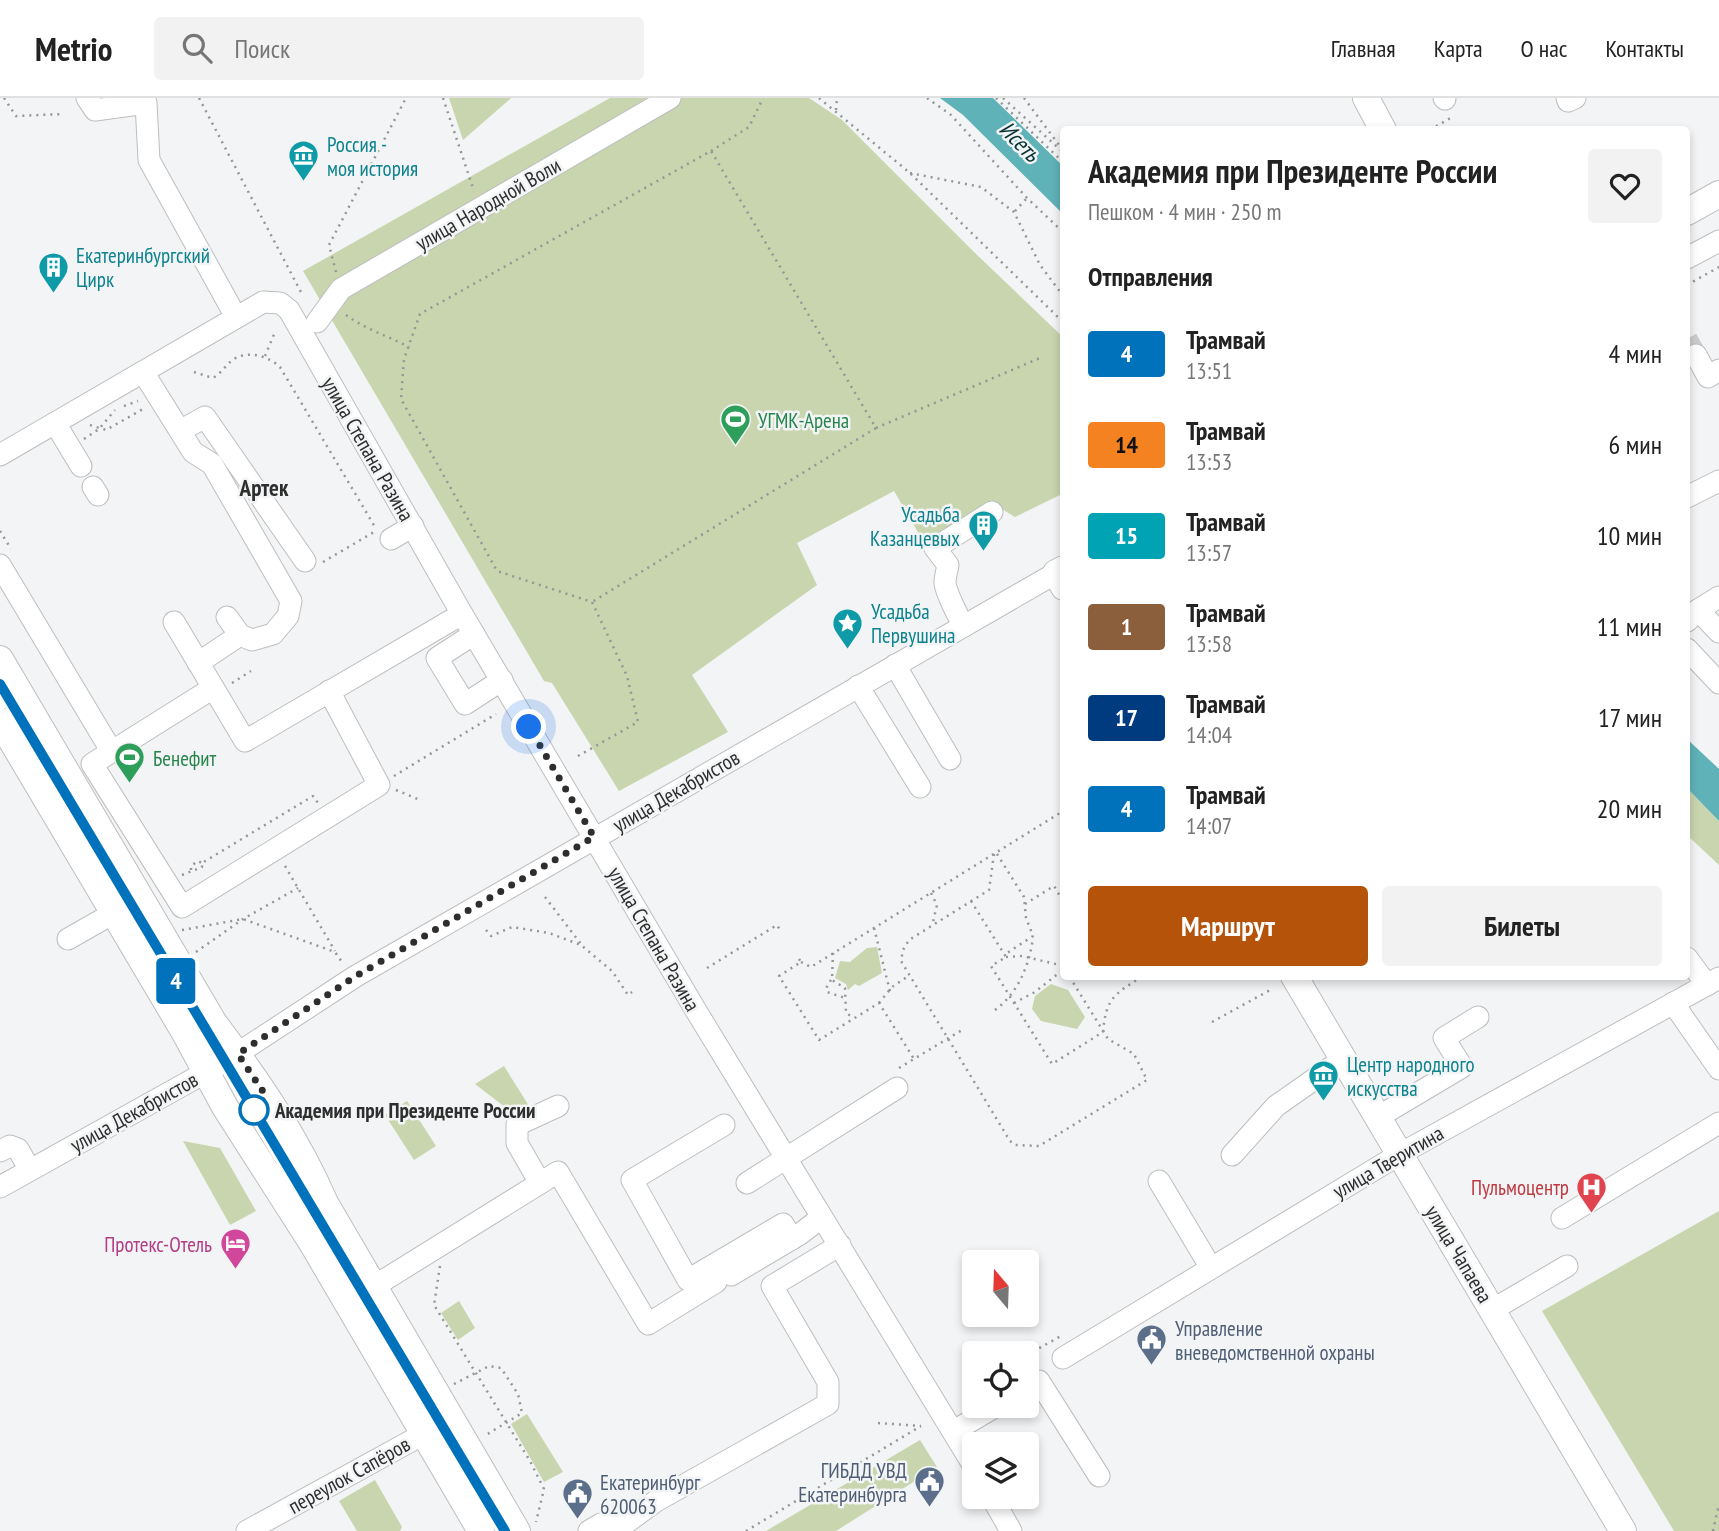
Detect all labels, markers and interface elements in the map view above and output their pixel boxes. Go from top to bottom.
search box [154,17,644,80]
text: Metrio [35,27,112,70]
icon: search [178,29,216,67]
text: Поиск [234,32,290,65]
text: Главная [1331,33,1396,64]
text: Карта [1434,33,1483,64]
text: О нас [1521,33,1567,64]
text: Контакты [1605,33,1684,64]
water label: Исеть [994,115,1047,168]
place label: Россия - моя история [327,131,418,182]
museum icon: Россия - моя история [287,139,321,183]
text: Академия при Президенте России [1088,149,1497,192]
button: heart [1588,149,1662,223]
street label: улица Народной Воли [411,152,565,256]
text: Пешком · 4 мин · 250 m [1088,197,1281,226]
place label: Екатеринбургский Цирк [76,242,210,293]
building icon: Екатеринбургский Цирк [36,250,70,294]
text: Отправления [1088,260,1213,293]
text: Трамвай [1186,323,1266,356]
text: 4 мин [1609,337,1662,370]
text: 4 [1121,338,1132,369]
text: 13:51 [1186,356,1232,385]
street label: улица Степана Разина [316,372,420,526]
sports icon: УГМК-Арена [718,403,752,447]
place label: УГМК-Арена [758,407,849,434]
text: Трамвай [1186,414,1266,447]
text: 6 мин [1609,428,1662,461]
text: 14 [1115,429,1138,460]
text: 13:53 [1186,447,1232,476]
district label: Артек [239,473,289,502]
place label: Усадьба Казанцевых [870,501,960,552]
text: Трамвай [1186,505,1266,538]
building icon: Усадьба Казанцевых [966,509,1000,553]
text: 10 мин [1597,519,1662,552]
text: 15 [1115,520,1138,551]
text: 13:57 [1186,538,1232,567]
text: Трамвай [1186,596,1266,629]
place label: Усадьба Первушина [871,598,955,649]
place icon: Усадьба Первушина [831,606,865,650]
text: 11 мин [1597,610,1662,643]
text: 1 [1121,611,1132,642]
text: 13:58 [1186,629,1232,658]
text: Трамвай [1186,687,1266,720]
text: 17 мин [1598,701,1662,734]
text: 17 [1115,702,1138,733]
your location [511,709,546,744]
text: 14:04 [1186,720,1232,749]
sports icon: Бенефит [113,741,147,785]
street label: улица Декабристов [608,744,744,838]
place label: Бенефит [153,745,216,772]
text: Трамвай [1186,778,1266,811]
text: 20 мин [1597,792,1662,825]
text: 4 [1121,793,1132,824]
text: 14:07 [1186,811,1232,840]
street label: улица Степана Разина [602,862,706,1016]
button: Маршрут [1088,886,1368,966]
button: Билеты [1382,886,1662,966]
line badge: 4 [153,958,199,1004]
text: 4 [170,965,182,996]
place label: Центр народного искусства [1347,1051,1474,1102]
museum icon: Центр народного искусства [1307,1059,1341,1103]
street label: улица Декабристов [65,1066,203,1158]
marker: Академия при Президенте России [239,1095,269,1125]
place label: Академия при Президенте России [274,1097,535,1124]
street label: улица Тверитина [1328,1119,1448,1205]
hospital icon: Пульмоцентр [1575,1170,1609,1214]
place label: Пульмоцентр [1471,1174,1569,1201]
street label: улица Чапаева [1419,1200,1499,1308]
hotel icon: Протекс-Отель [218,1227,252,1271]
place label: Протекс-Отель [104,1231,212,1258]
north arrow [962,1250,1040,1326]
map controls [962,1250,1039,1509]
place label: Управление вневедомственной охраны [1175,1315,1375,1366]
public building icon: Управление вневедомственной охраны [1135,1323,1169,1367]
button: locate [962,1341,1039,1418]
street label: переулок Сапёров [283,1430,415,1520]
button: layers [962,1432,1039,1509]
place label: ГИБДД УВД Екатеринбурга [798,1457,907,1508]
public building icon: ГИБДД УВД Екатеринбурга [913,1465,947,1509]
place label: Екатеринбург 620063 [600,1469,701,1520]
public building icon: Екатеринбург 620063 [560,1477,594,1521]

